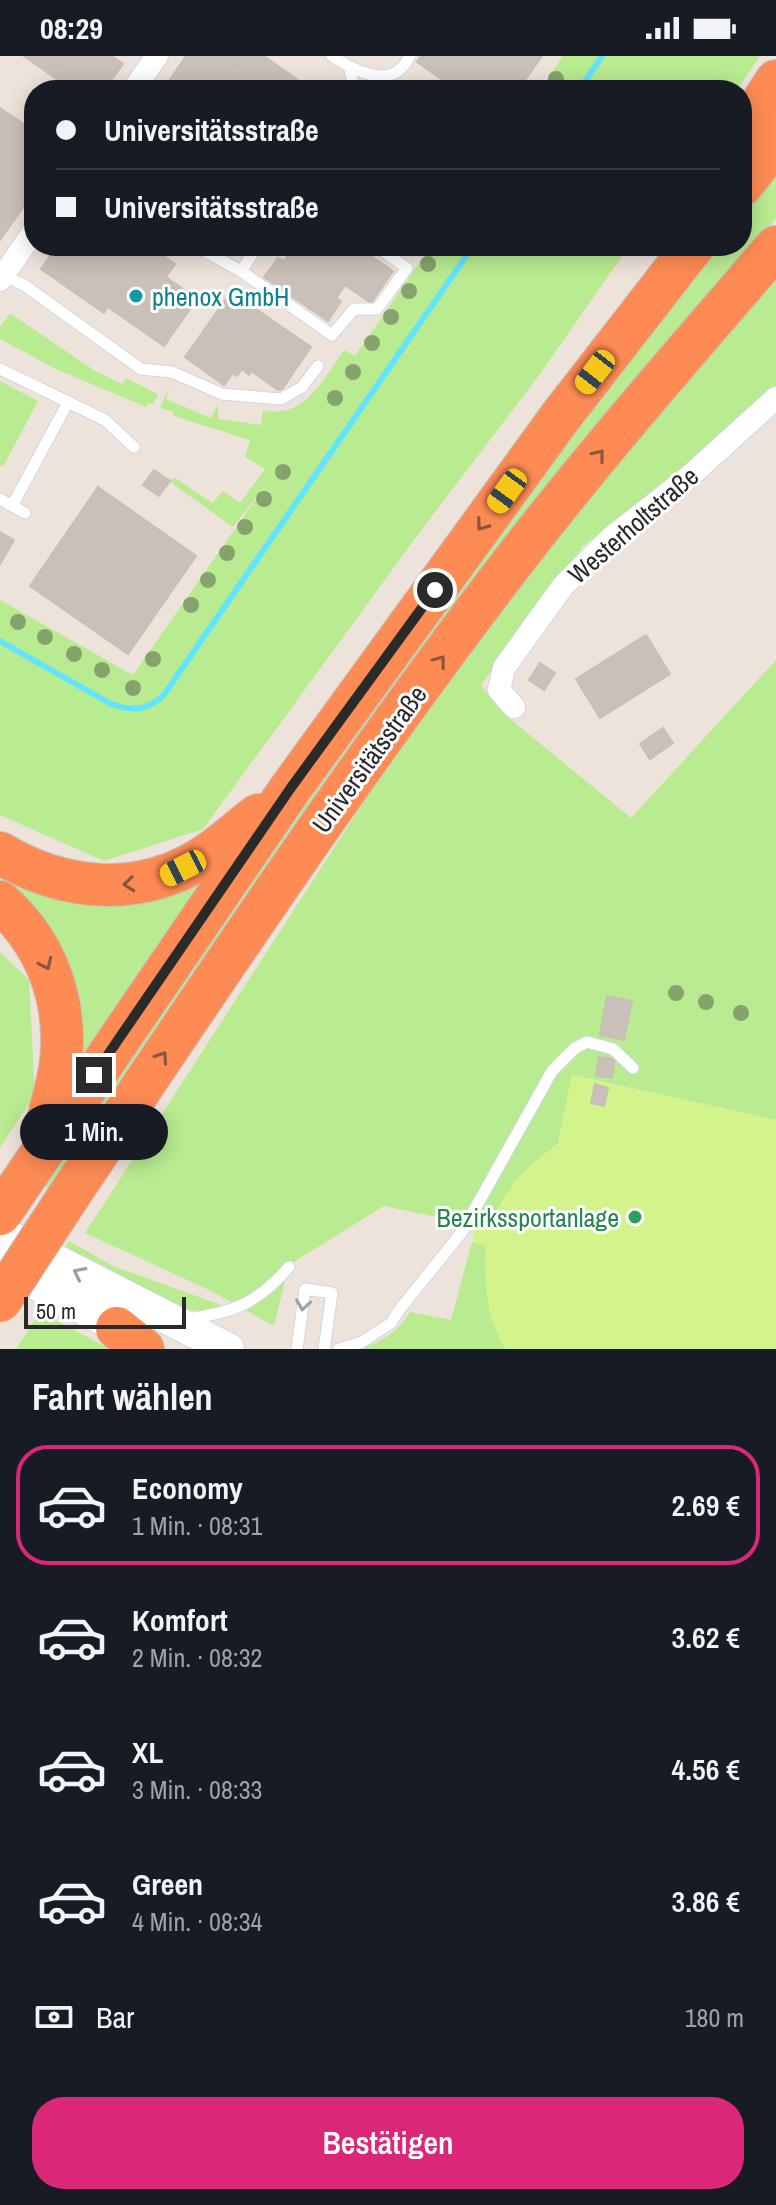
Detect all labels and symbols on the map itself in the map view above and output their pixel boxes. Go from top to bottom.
place label: phenox GmbH [152,279,289,314]
marker: phenox GmbH [127,287,145,305]
car [571,346,619,398]
one-way arrow [589,450,604,464]
street label: Westerholtstraße [560,459,706,591]
car [483,465,531,517]
one-way arrow [477,516,492,531]
route start [417,572,453,608]
one-way arrow [430,655,445,669]
street label: Universitätsstraße [304,678,434,840]
car [156,846,210,890]
one-way arrow [122,875,135,892]
one-way arrow [36,956,52,970]
one-way arrow [152,1051,167,1065]
route end [76,1057,112,1093]
callout: 1 Min. [20,1103,168,1159]
place label: Bezirkssportanlage [437,1200,619,1235]
marker: Bezirkssportanlage [626,1208,644,1226]
one-way arrow [73,1267,87,1282]
scale bar [24,1293,186,1329]
one-way arrow [295,1299,312,1312]

